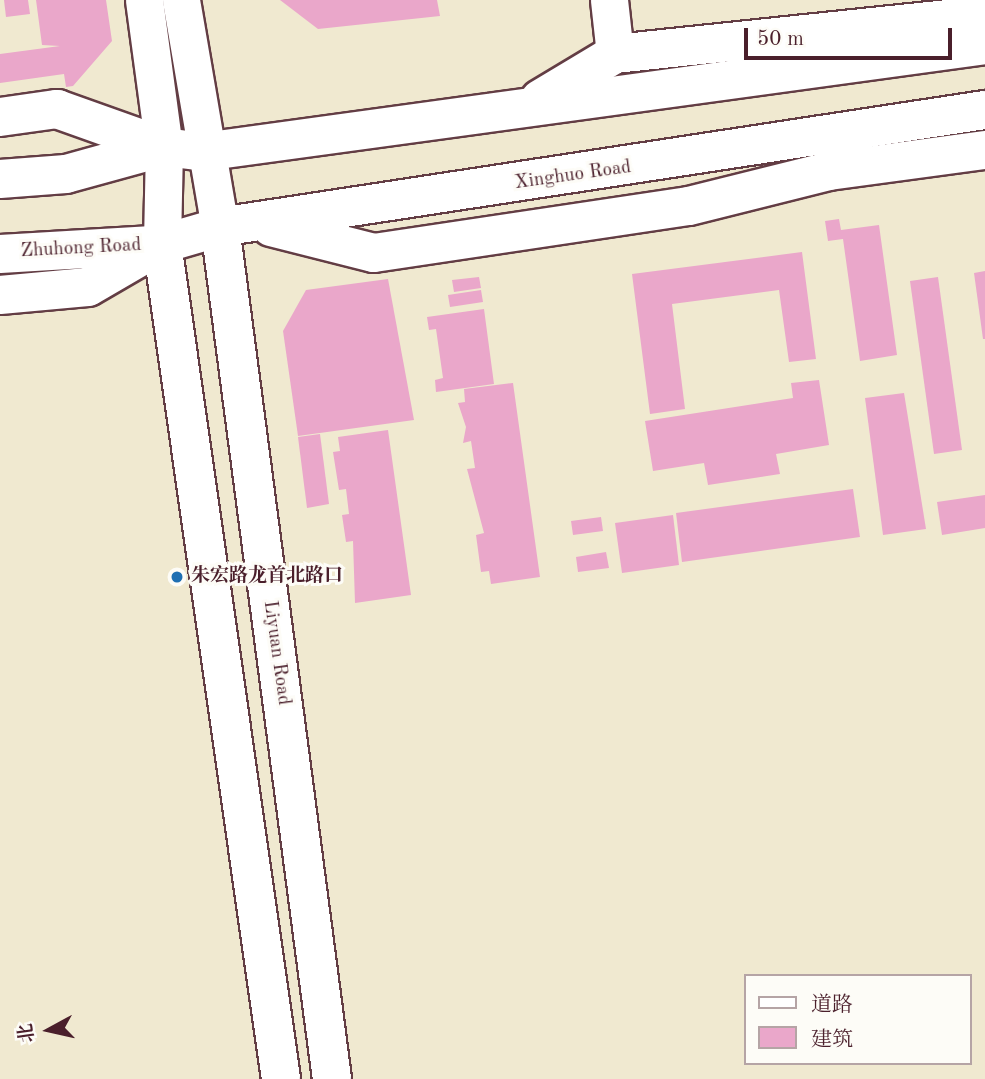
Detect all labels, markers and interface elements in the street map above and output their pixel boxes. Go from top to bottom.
scale bar [747,14,955,58]
text: 50 m [757,29,804,50]
street label: Xinghuo Road [513,157,633,195]
street label: Zhuhong Road [20,234,142,264]
place label: 朱宏路龙首北路口 [191,566,343,588]
marker: 朱宏路龙首北路口 [169,569,185,585]
street label: Liyuan Road [257,599,295,707]
legend [744,974,971,1065]
north arrow [14,995,84,1065]
text: 道路 [811,995,853,1016]
text: 北 [17,1022,38,1044]
text: 建筑 [811,1030,853,1051]

